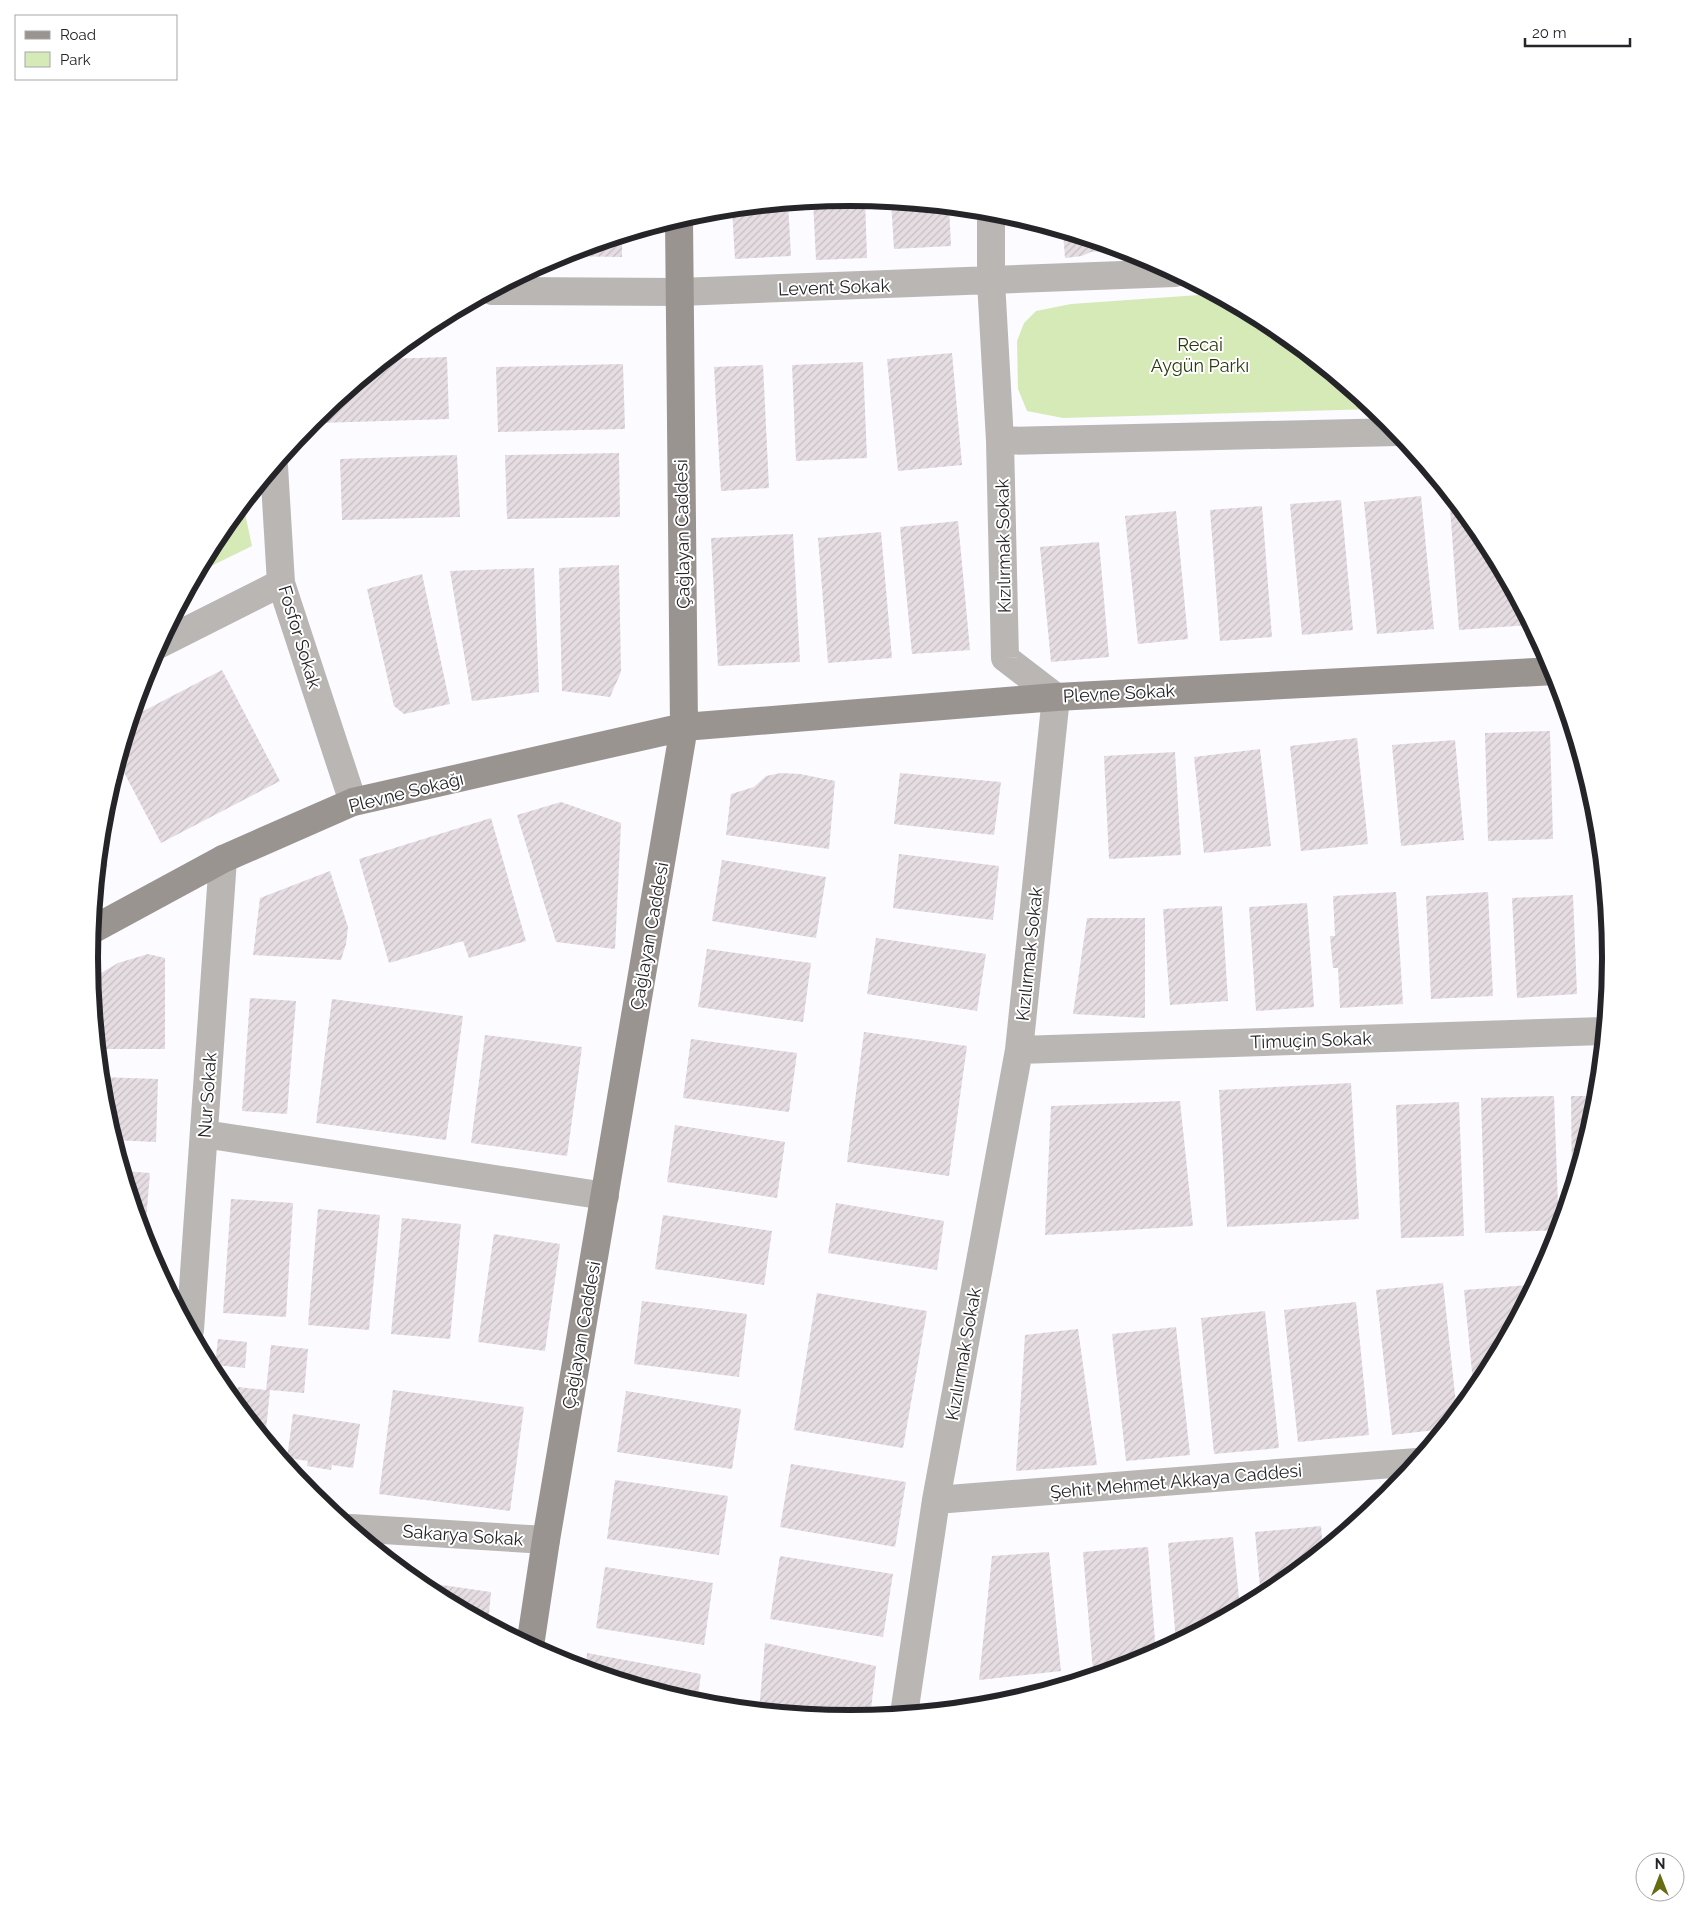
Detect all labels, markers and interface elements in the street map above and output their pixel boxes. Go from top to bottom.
legend [15,15,178,80]
scale bar [1525,15,1630,47]
text: 20 m [1532,24,1567,42]
text: Road [60,26,96,44]
text: Park [60,51,91,69]
street label: Levent Sokak [778,275,891,299]
park label: Recai Aygün Parkı [1151,334,1249,376]
street label: Çağlayan Caddesi [670,459,694,609]
street label: Kızılırmak Sokak [991,478,1015,613]
street label: Fosfor Sokak [274,583,326,692]
street label: Plevne Sokak [1062,680,1176,706]
street label: Plevne Sokağı [346,768,466,816]
street label: Çağlayan Caddesi [626,860,672,1012]
street label: Kızılırmak Sokak [1012,886,1047,1022]
street label: Timuçin Sokak [1250,1027,1373,1053]
street label: Nur Sokak [194,1051,220,1138]
street label: Çağlayan Caddesi [558,1259,604,1411]
street label: Kızılırmak Sokak [941,1286,985,1422]
street label: Şehit Mehmet Akkaya Caddesi [1049,1460,1303,1502]
street label: Sakarya Sokak [402,1520,524,1550]
north arrow [1635,1852,1685,1902]
text: N [1655,1856,1665,1872]

